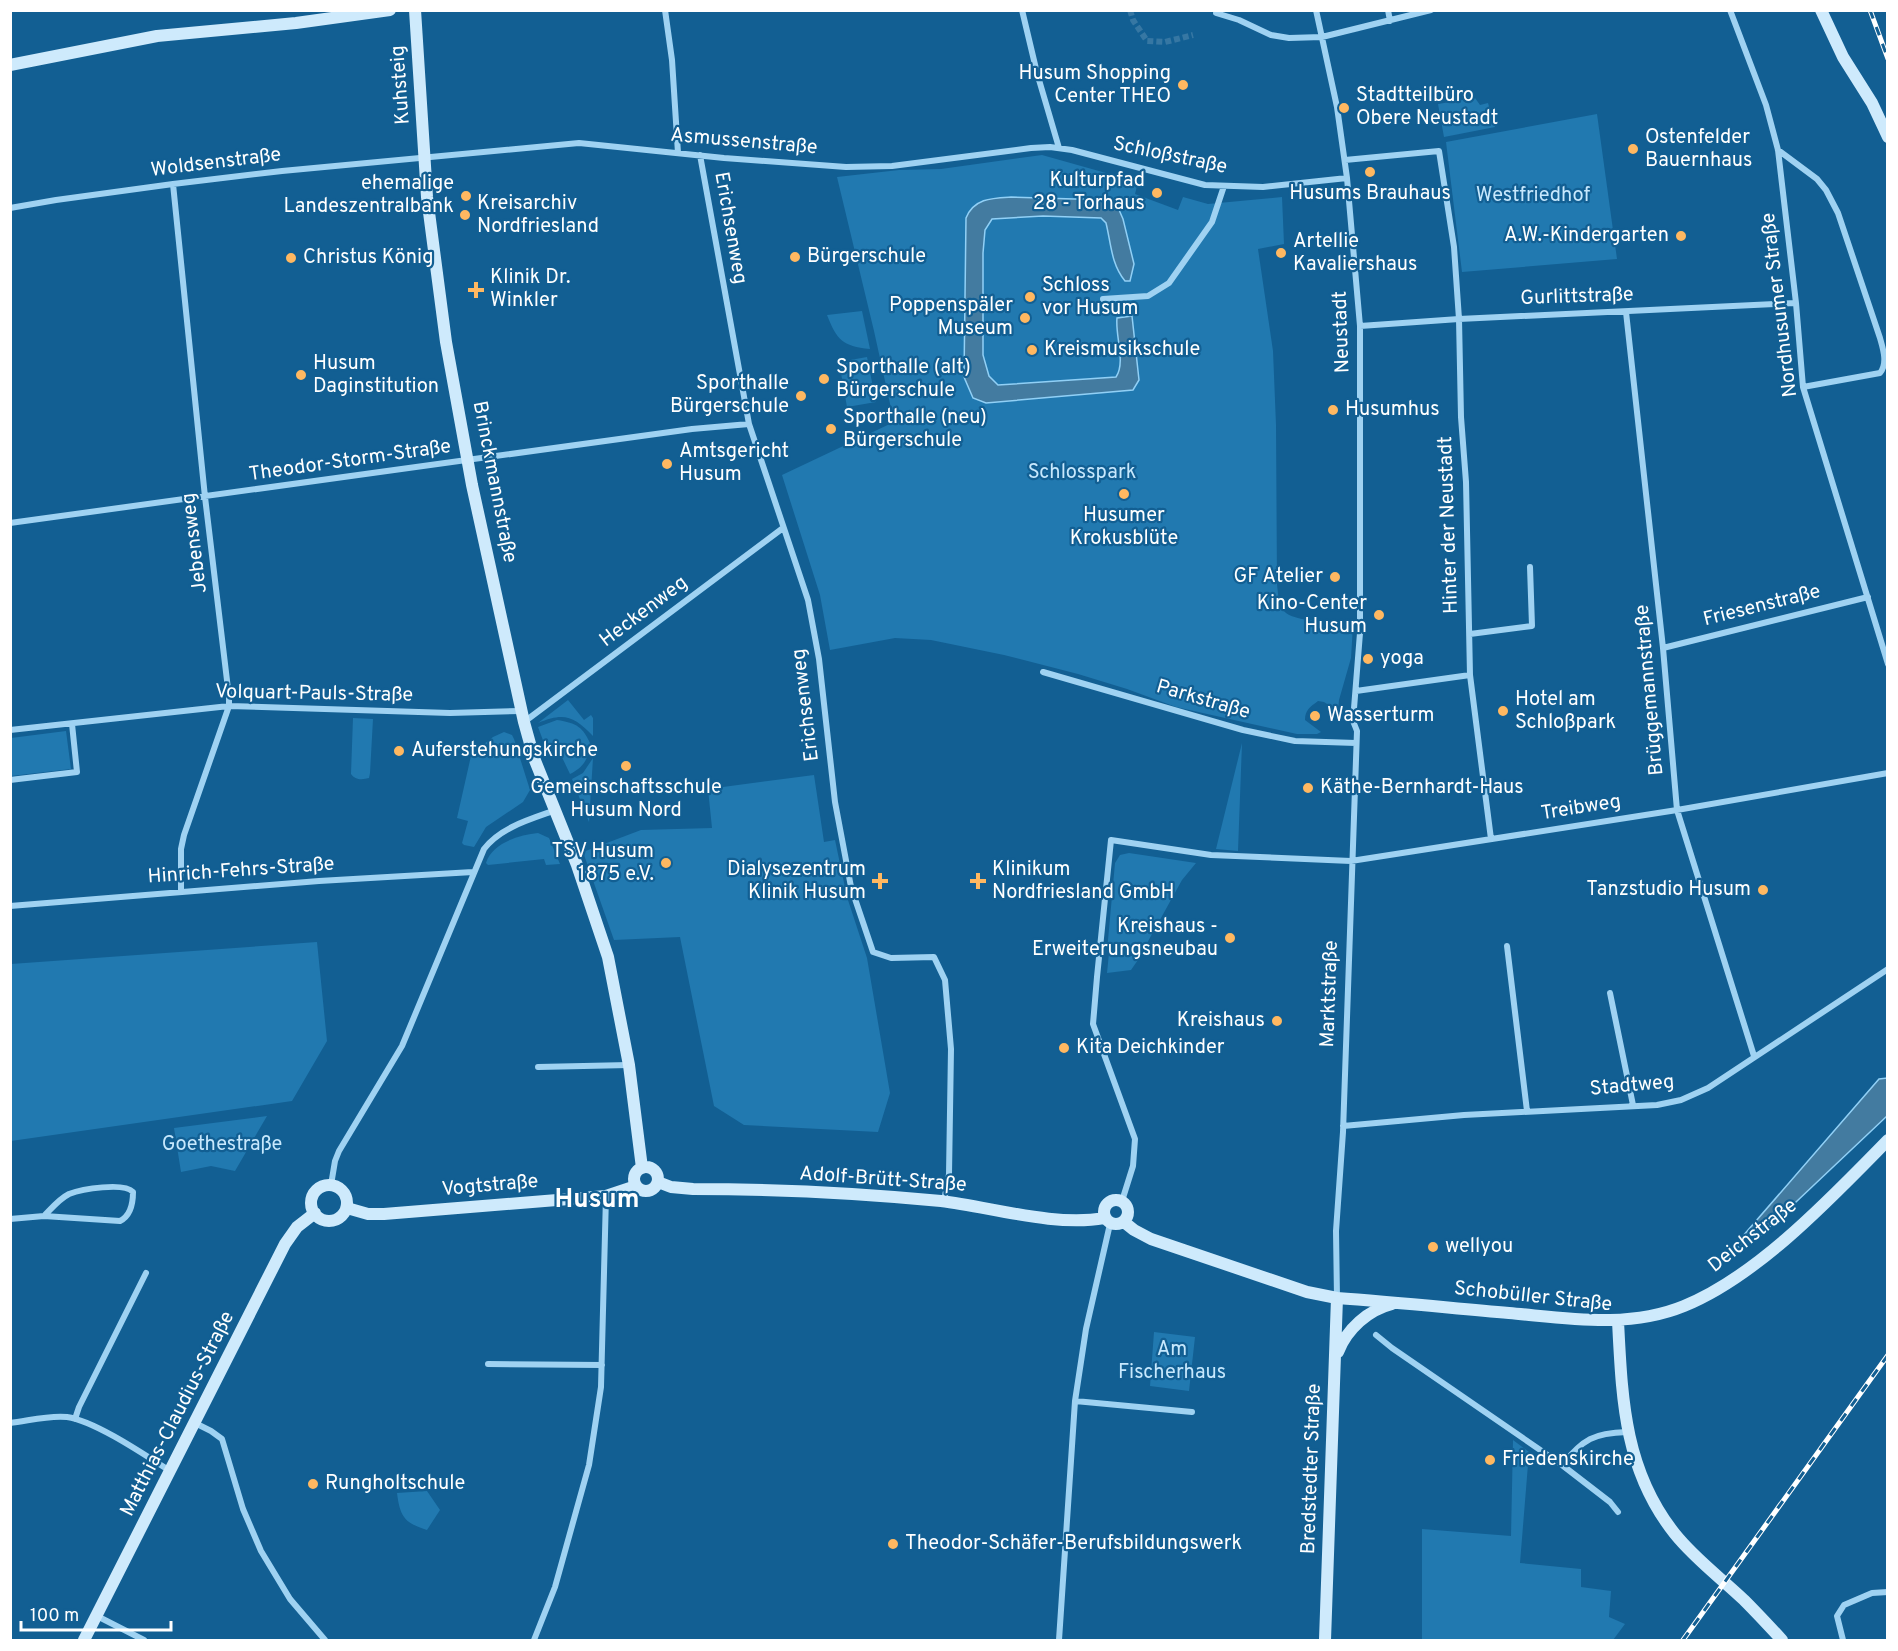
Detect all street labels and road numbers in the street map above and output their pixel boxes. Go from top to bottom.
street label: Kuhsteig [385,45,417,125]
street label: Asmussenstraße [669,123,819,161]
street label: Schloßstraße [1110,131,1230,181]
street label: Woldsenstraße [149,142,283,184]
street label: Erichsenweg [707,170,753,286]
street label: Nordhusumer Straße [1756,211,1804,399]
street label: Gurlittstraße [1520,282,1634,312]
street label: Neustadt [1328,290,1356,374]
street label: Brinckmannstraße [466,399,522,565]
street label: Theodor-Storm-Straße [247,434,453,488]
street label: Hinter der Neustadt [1433,436,1465,614]
street label: Jebensweg [176,491,214,595]
street label: Heckenweg [595,570,693,654]
street label: Friesenstraße [1701,579,1823,633]
street label: Brüggemannstraße [1630,603,1670,777]
street label: Erichsenweg [786,647,826,763]
street label: Parkstraße [1153,674,1253,726]
street label: Volquart-Pauls-Straße [215,679,413,709]
street label: Treibweg [1539,789,1623,827]
street label: Hinrich-Fehrs-Straße [147,852,335,890]
street label: Marktstraße [1315,940,1345,1048]
street label: Stadtweg [1589,1069,1675,1103]
street label: Adolf-Brütt-Straße [799,1161,967,1199]
street label: Vogtstraße [441,1169,539,1203]
street label: Deichstraße [1703,1193,1803,1279]
street label: Schobüller Straße [1453,1276,1613,1318]
street label: Matthias-Claudius-Straße [115,1307,241,1521]
street label: Bredstedter Straße [1296,1383,1328,1555]

